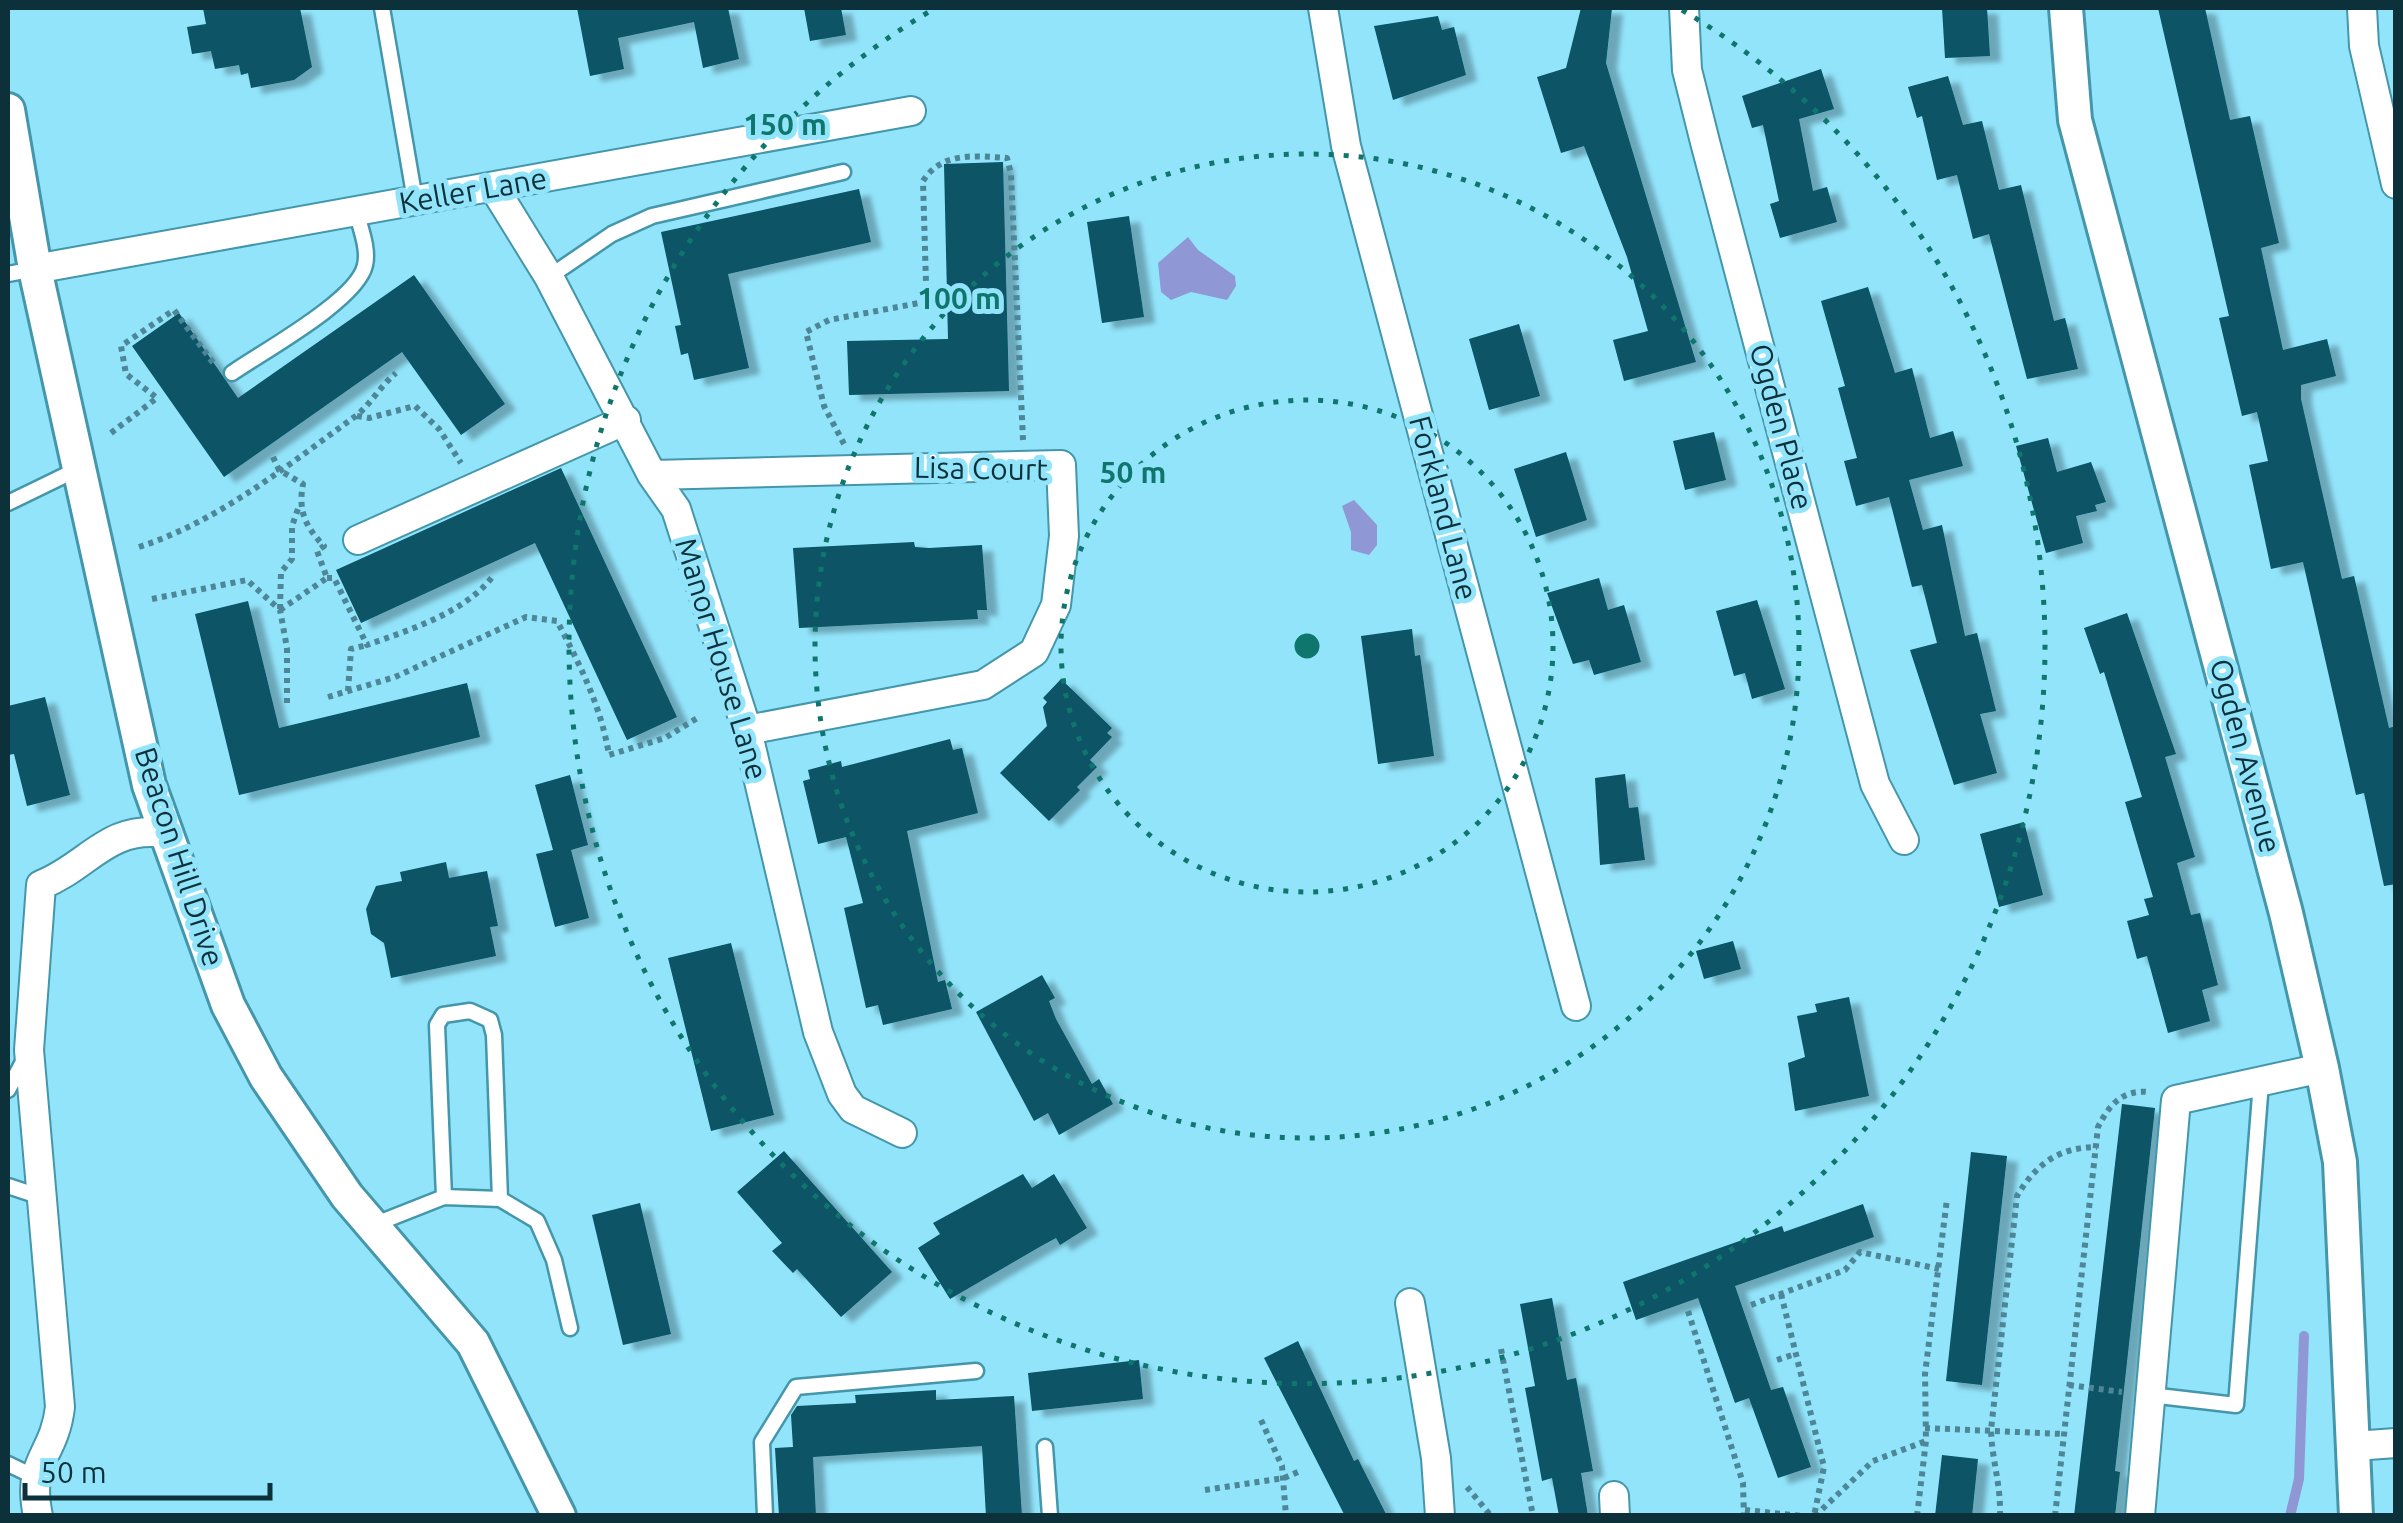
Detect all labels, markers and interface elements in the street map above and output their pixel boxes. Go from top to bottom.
text: 150 m [743,107,827,141]
street label: Keller Lane [396,160,549,220]
text: 100 m [917,281,1001,315]
street label: Ogden Place [1744,340,1820,513]
street label: Forkland Lane [1403,412,1485,603]
street label: Lisa Court [914,450,1049,486]
text: 50 m [1100,455,1166,489]
street label: Manor House Lane [669,534,775,784]
centre of rings [1289,628,1325,664]
street label: Ogden Avenue [2204,655,2288,857]
street label: Beacon Hill Drive [129,743,231,970]
scale bar [25,1438,270,1500]
text: 50 m [40,1455,107,1489]

